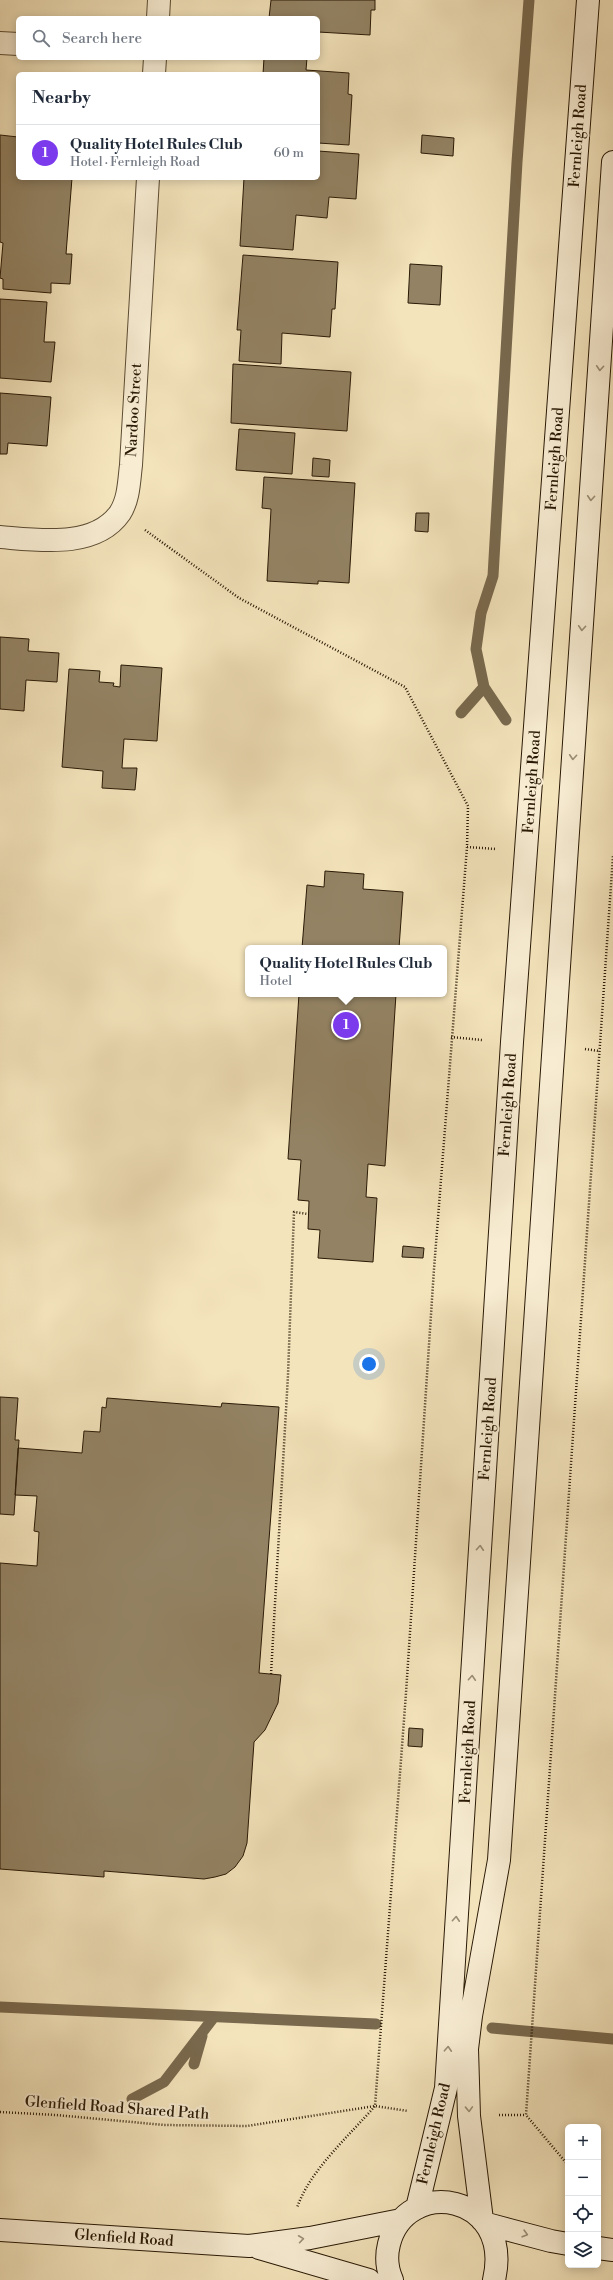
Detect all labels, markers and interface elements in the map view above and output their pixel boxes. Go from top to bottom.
search box [16,16,320,60]
icon: search [30,27,52,49]
text: Search here [62,29,142,48]
street label: Fernleigh Road [565,83,591,188]
text: Nearby [32,87,91,109]
text: Quality Hotel Rules Club [70,135,243,154]
text: 1 [42,145,48,161]
text: 60 m [273,145,304,161]
text: Hotel · Fernleigh Road [70,154,200,170]
street label: Nardoo Street [122,362,146,457]
one-way arrow [596,365,605,371]
street label: Fernleigh Road [542,406,568,511]
one-way arrow [587,495,596,501]
one-way arrow [578,625,587,631]
street label: Fernleigh Road [519,729,545,834]
one-way arrow [569,754,578,760]
popup [245,945,447,997]
text: Quality Hotel Rules Club [260,954,432,973]
text: Hotel [260,973,292,989]
pin: 1 [333,1010,359,1040]
street label: Fernleigh Road [495,1052,521,1157]
your location [359,1354,379,1374]
street label: Fernleigh Road [475,1376,501,1481]
one-way arrow [476,1545,485,1551]
one-way arrow [468,1675,477,1681]
street label: Fernleigh Road [456,1699,480,1804]
one-way arrow [452,1916,461,1922]
one-way arrow [444,2046,453,2052]
street label: Fernleigh Road [413,2081,455,2187]
street label: Glenfield Road Shared Path [24,2092,210,2124]
one-way arrow [465,2106,473,2112]
map controls [565,2124,601,2268]
button: + [565,2124,601,2160]
button: − [565,2160,601,2196]
button: locate [565,2196,601,2232]
street label: Glenfield Road [74,2225,175,2251]
one-way arrow [521,2229,528,2238]
button: layers [565,2232,601,2268]
one-way arrow [298,2235,304,2244]

